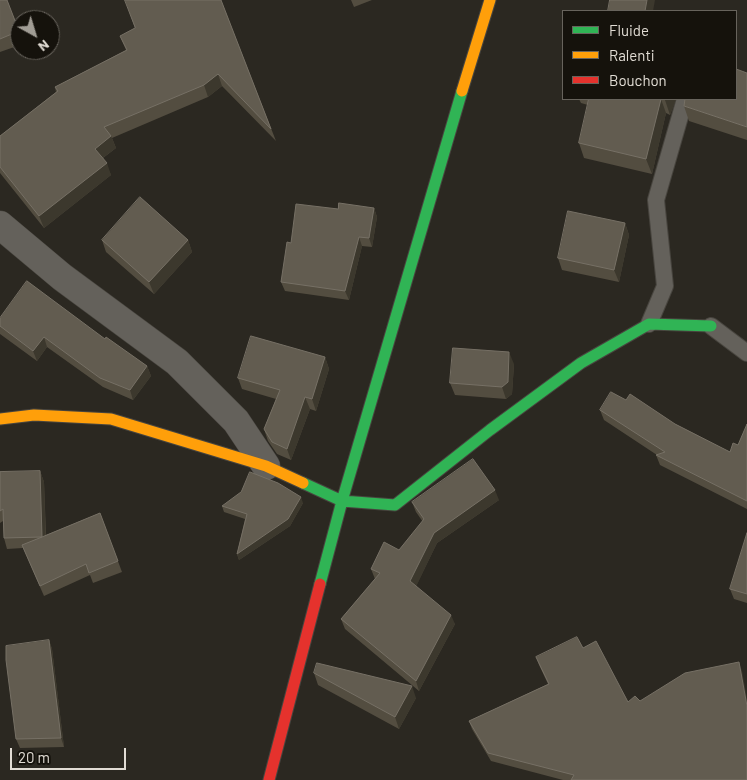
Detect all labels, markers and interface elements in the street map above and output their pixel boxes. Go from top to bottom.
north arrow [10,10,60,60]
legend [562,10,737,100]
text: Fluide [609,21,649,39]
text: N [35,37,53,56]
text: Ralenti [609,46,655,64]
text: Bouchon [609,71,667,89]
scale bar [12,738,129,770]
text: 20 m [18,748,50,766]

